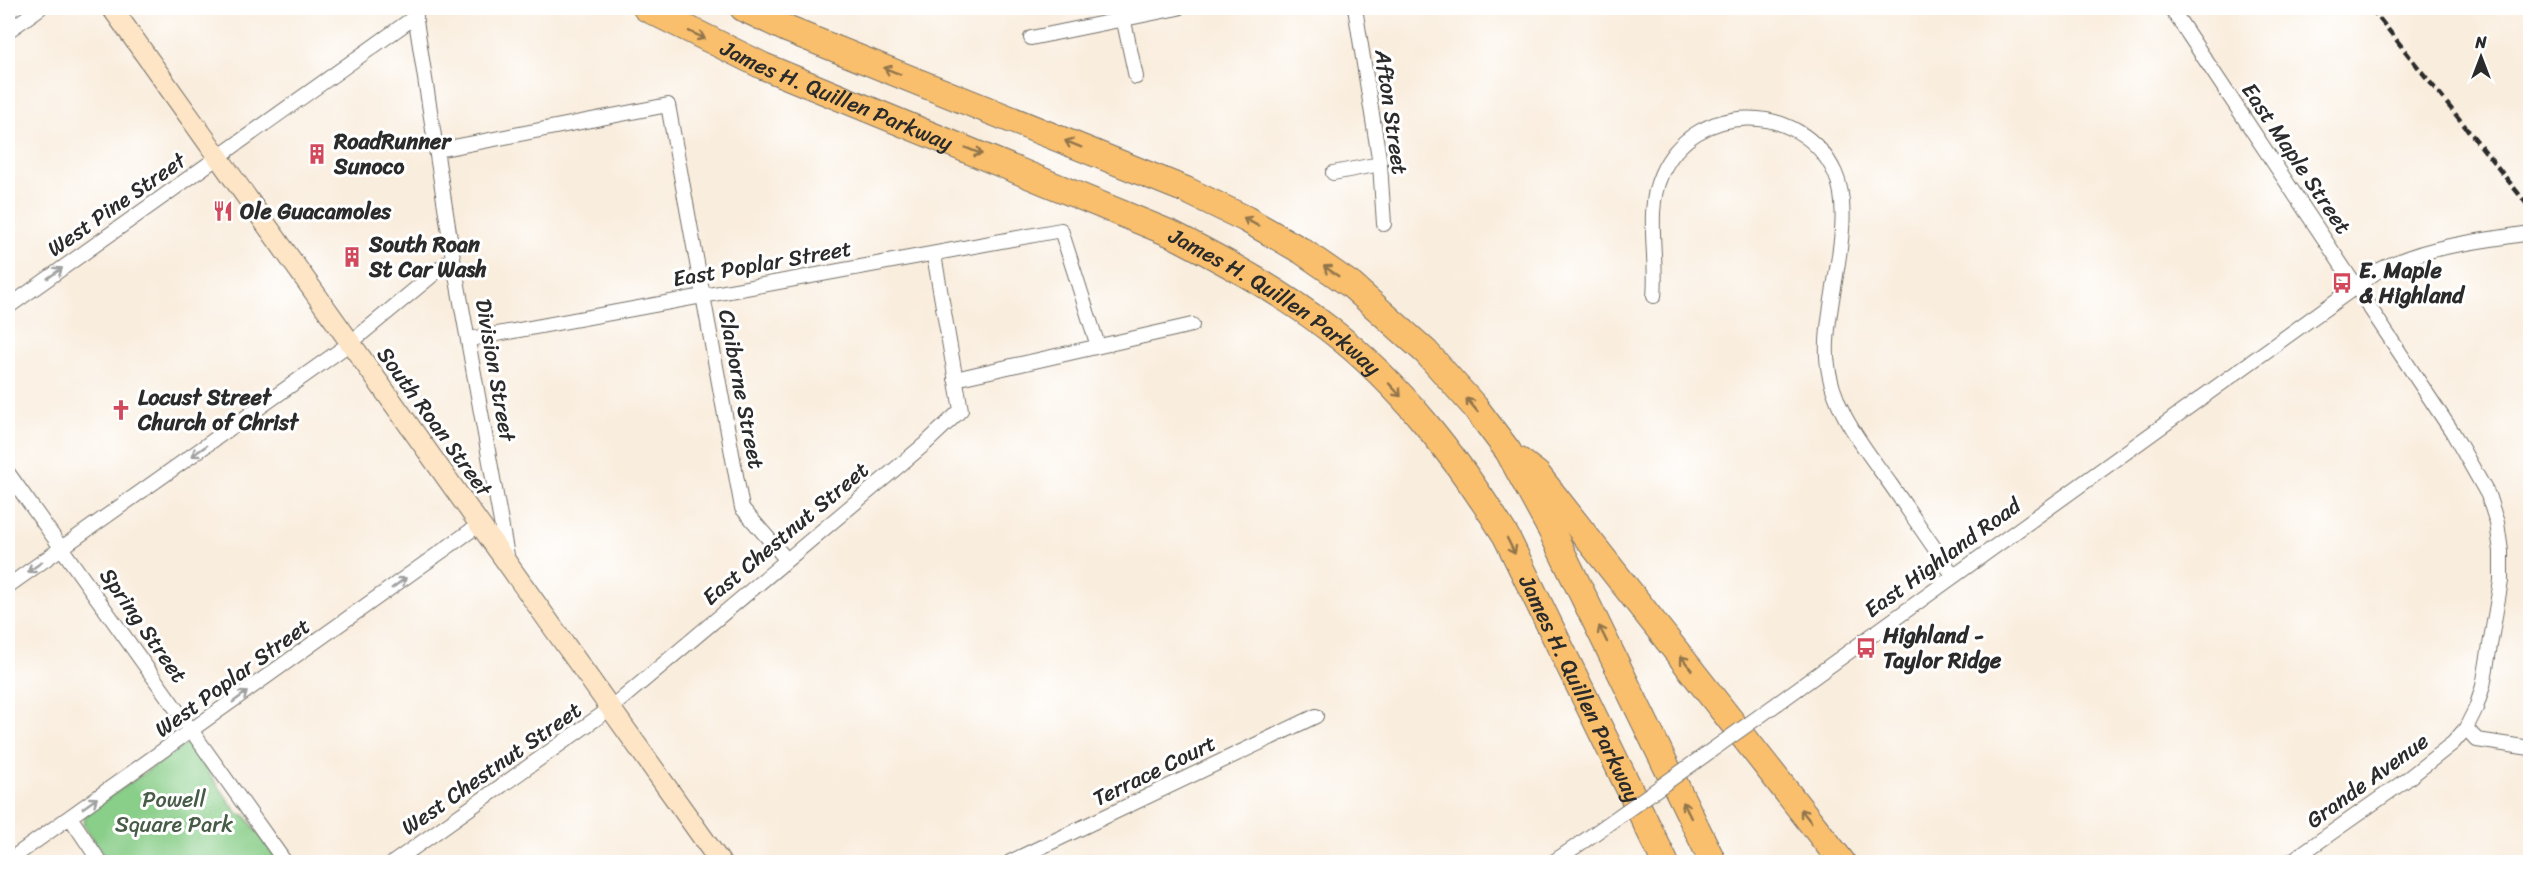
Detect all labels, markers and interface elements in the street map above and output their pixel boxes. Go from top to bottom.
north arrow [2451,27,2511,87]
street label: James H. Quillen Parkway [713,28,959,162]
text: N [2474,28,2487,57]
one-way arrow [688,30,706,42]
street label: Afton Street [1363,46,1420,177]
one-way arrow [883,65,902,76]
street label: East Maple Street [2231,74,2362,243]
place label: RoadRunner Sunoco [333,122,452,186]
one-way arrow [1064,138,1082,149]
street label: West Pine Street [38,141,195,267]
building icon: RoadRunner Sunoco [305,142,329,166]
one-way arrow [964,146,982,157]
place label: Ole Guacamoles [240,192,392,231]
restaurant icon: Ole Guacamoles [211,199,235,223]
street label: James H. Quillen Parkway [1161,216,1391,386]
one-way arrow [1243,216,1260,228]
place label: South Roan St Car Wash [368,225,487,289]
street label: East Poplar Street [670,229,855,298]
building icon: South Roan St Car Wash [340,245,364,269]
place label: E. Maple & Highland [2359,251,2466,315]
one-way arrow [1324,265,1340,277]
one-way arrow [47,267,63,279]
bus stop icon: E. Maple & Highland [2330,271,2354,295]
street label: Division Street [464,296,527,445]
street label: Claiborne Street [707,306,776,473]
street label: South Roan Street [367,338,503,506]
place label: Locust Street Church of Christ [137,378,299,442]
one-way arrow [1388,383,1402,398]
one-way arrow [1466,397,1479,413]
church icon: Locust Street Church of Christ [109,398,133,422]
one-way arrow [191,444,207,457]
street label: East Chestnut Street [693,451,878,615]
street label: East Highland Road [1855,486,2030,628]
one-way arrow [1505,537,1517,555]
street label: Spring Street [89,559,198,692]
one-way arrow [27,560,43,573]
street label: James H. Quillen Parkway [1507,567,1652,810]
one-way arrow [390,577,406,589]
street label: West Poplar Street [146,607,319,748]
place label: Highland - Taylor Ridge [1882,616,2002,680]
one-way arrow [1596,626,1608,644]
bus stop icon: Highland - Taylor Ridge [1854,636,1878,660]
one-way arrow [1679,656,1692,672]
one-way arrow [232,691,248,703]
street label: West Chestnut Street [393,691,590,846]
street label: Grande Avenue [2297,722,2437,839]
street label: Terrace Court [1086,724,1223,817]
park label: Powell Square Park [115,780,233,844]
one-way arrow [81,797,97,809]
one-way arrow [1681,801,1693,819]
one-way arrow [1800,809,1813,825]

